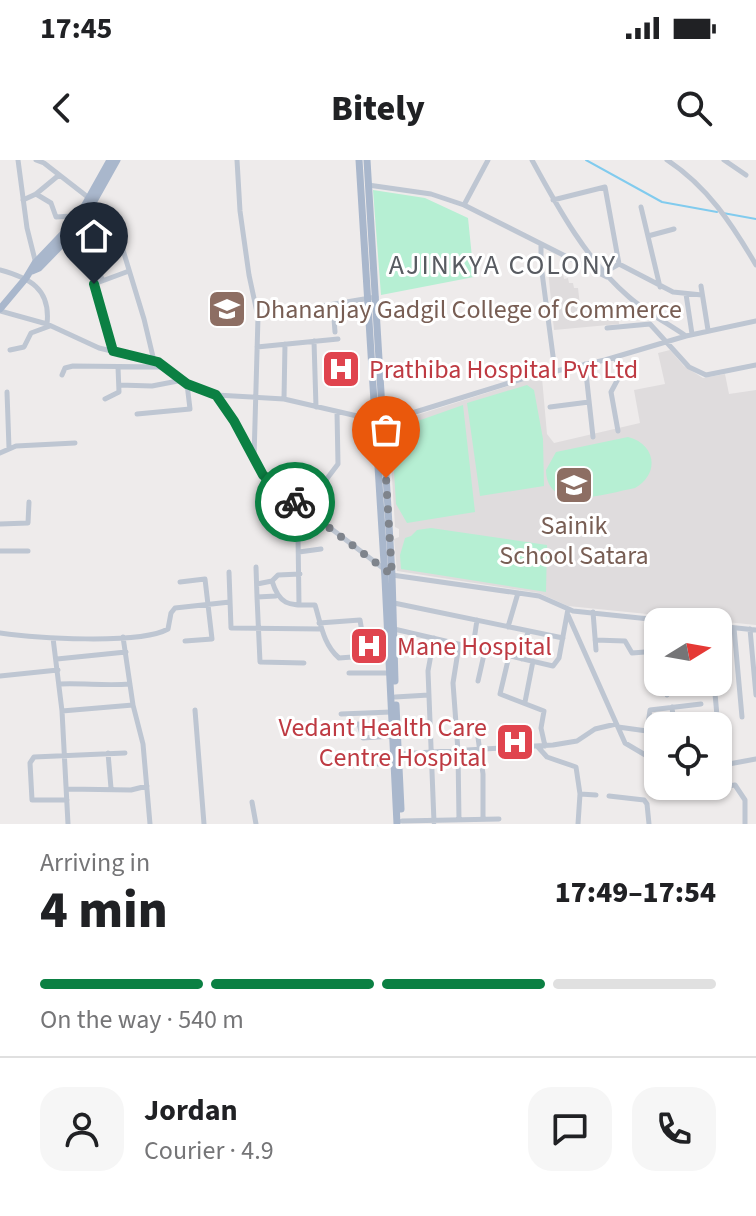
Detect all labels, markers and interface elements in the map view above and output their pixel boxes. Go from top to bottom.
text: 17:45 [40,7,112,50]
text: Bitely [331,83,425,134]
icon: back [40,86,84,130]
icon: search [672,86,716,130]
pin [60,202,128,284]
icon: home [72,214,116,258]
district label: AJINKYA COLONY [389,245,617,285]
school or university icon: Dhananjay Gadgil College of Commerce [206,288,248,330]
place label: Dhananjay Gadgil College of Commerce [255,291,682,328]
hospital icon: Prathiba Hospital Pvt Ltd [320,348,362,390]
place label: Prathiba Hospital Pvt Ltd [369,351,638,388]
pin [352,396,420,478]
icon: bag [364,408,408,452]
courier [255,462,335,542]
school or university icon: Sainik School Satara [553,464,595,506]
icon: bike [273,480,317,524]
place label: Sainik School Satara [499,507,649,574]
north arrow [644,608,732,696]
map controls [644,608,732,800]
hospital icon: Mane Hospital [348,625,390,667]
place label: Mane Hospital [397,628,552,665]
place label: Vedant Health Care Centre Hospital [278,709,487,776]
button: locate [644,712,732,800]
hospital icon: Vedant Health Care Centre Hospital [494,721,536,763]
text: Arriving in [40,844,150,881]
text: 17:49–17:54 [555,871,716,914]
text: 4 min [40,874,168,948]
text: On the way · 540 m [40,1001,244,1038]
button: person [40,1087,124,1171]
button: chat [528,1087,612,1171]
button: phone [632,1087,716,1171]
text: Jordan [144,1089,238,1132]
text: Courier · 4.9 [144,1132,274,1169]

